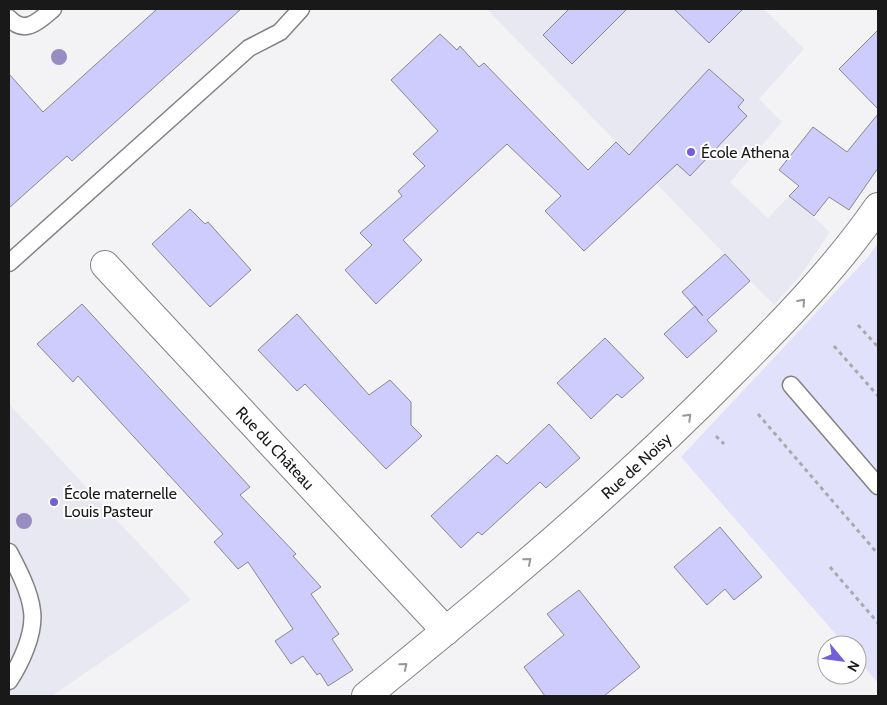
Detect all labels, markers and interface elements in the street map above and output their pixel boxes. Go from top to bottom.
place label: École Athena [701,143,790,162]
marker: École Athena [685,146,697,158]
one-way arrow [796,298,805,307]
street label: Rue du Château [232,403,319,493]
one-way arrow [682,414,691,423]
street label: Rue de Noisy [597,429,675,503]
place label: École maternelle Louis Pasteur [64,484,177,521]
marker: École maternelle Louis Pasteur [48,496,60,508]
one-way arrow [522,558,531,567]
north arrow [817,635,867,685]
text: N [843,658,864,675]
one-way arrow [398,663,407,671]

